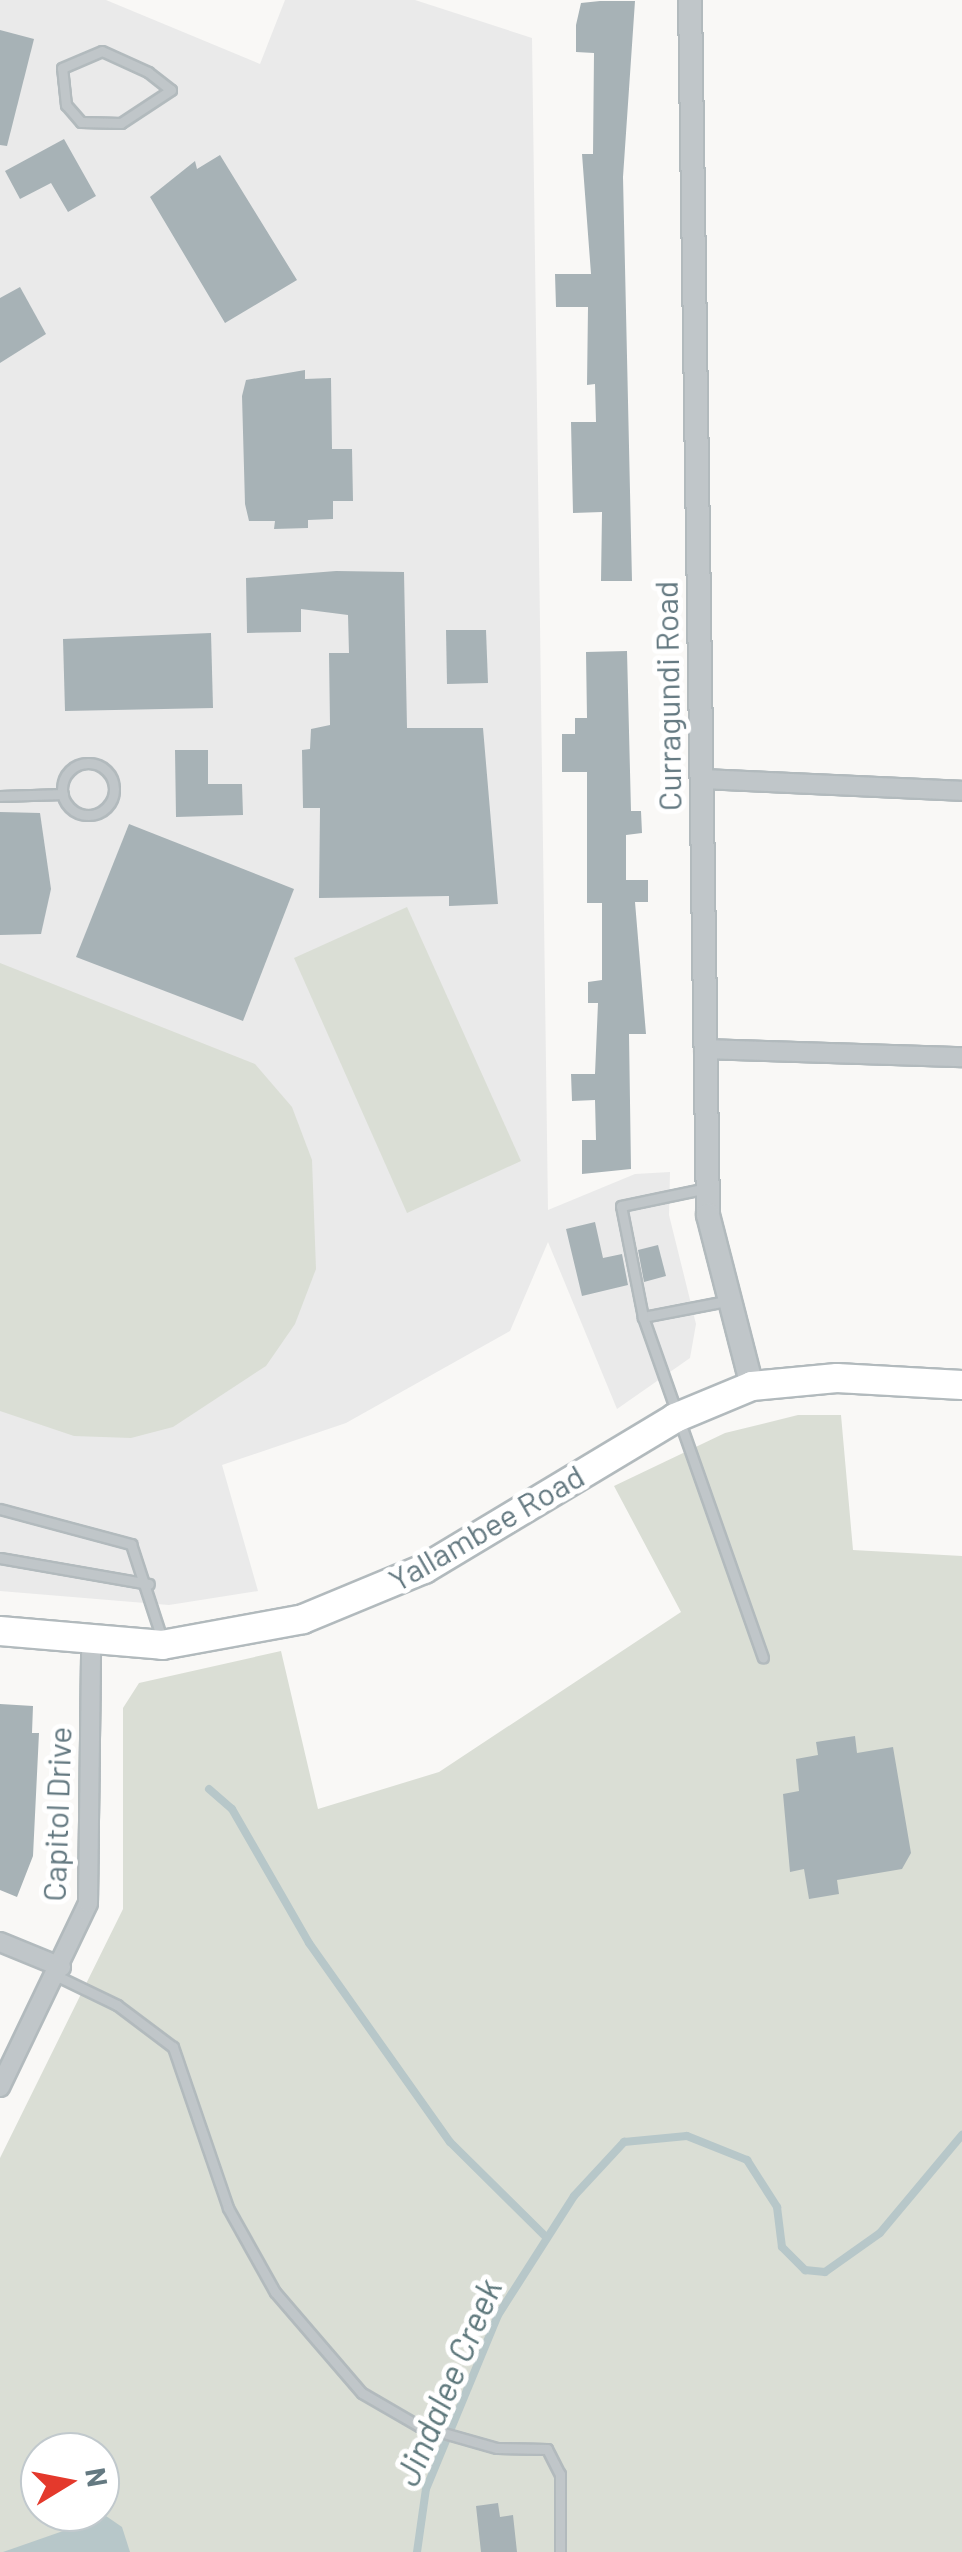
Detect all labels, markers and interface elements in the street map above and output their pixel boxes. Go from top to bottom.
street label: Curragundi Road [646,581,688,811]
street label: Yallambee Road [382,1456,590,1598]
street label: Capitol Drive [34,1726,78,1902]
water label: Jindalee Creek [385,2272,509,2492]
north arrow [20,2432,120,2532]
text: N [79,2465,116,2489]

